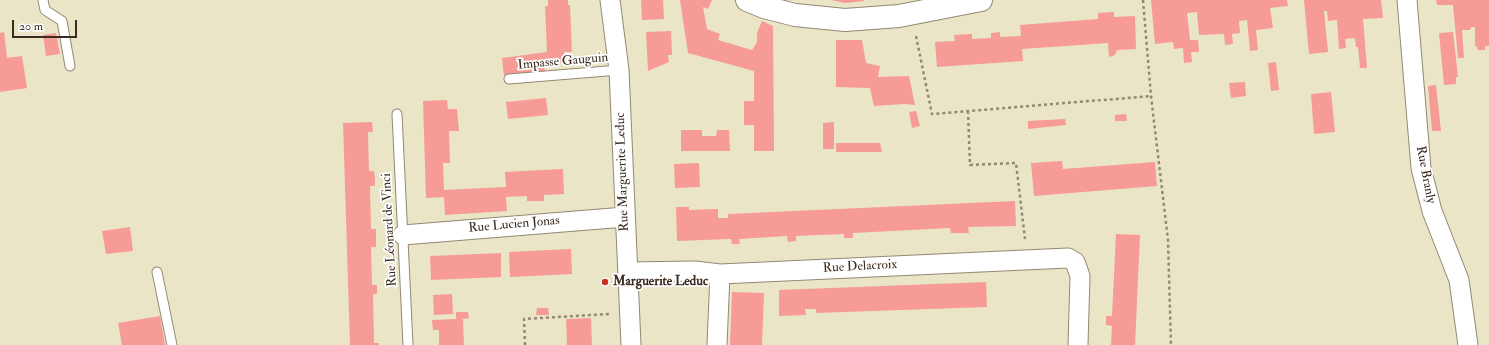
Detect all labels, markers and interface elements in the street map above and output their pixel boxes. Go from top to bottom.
scale bar [14,12,79,38]
text: 20 m [19,19,43,34]
street label: Impasse Gauguin [517,50,609,74]
street label: Rue Marguerite Leduc [613,112,633,232]
street label: Rue Branly [1412,145,1438,205]
street label: Rue Léonard de Vinci [379,173,401,287]
street label: Rue Lucien Jonas [468,213,560,237]
street label: Rue Delacroix [823,257,897,277]
place label: Marguerite Leduc [613,274,708,290]
marker: Marguerite Leduc [600,277,610,287]

